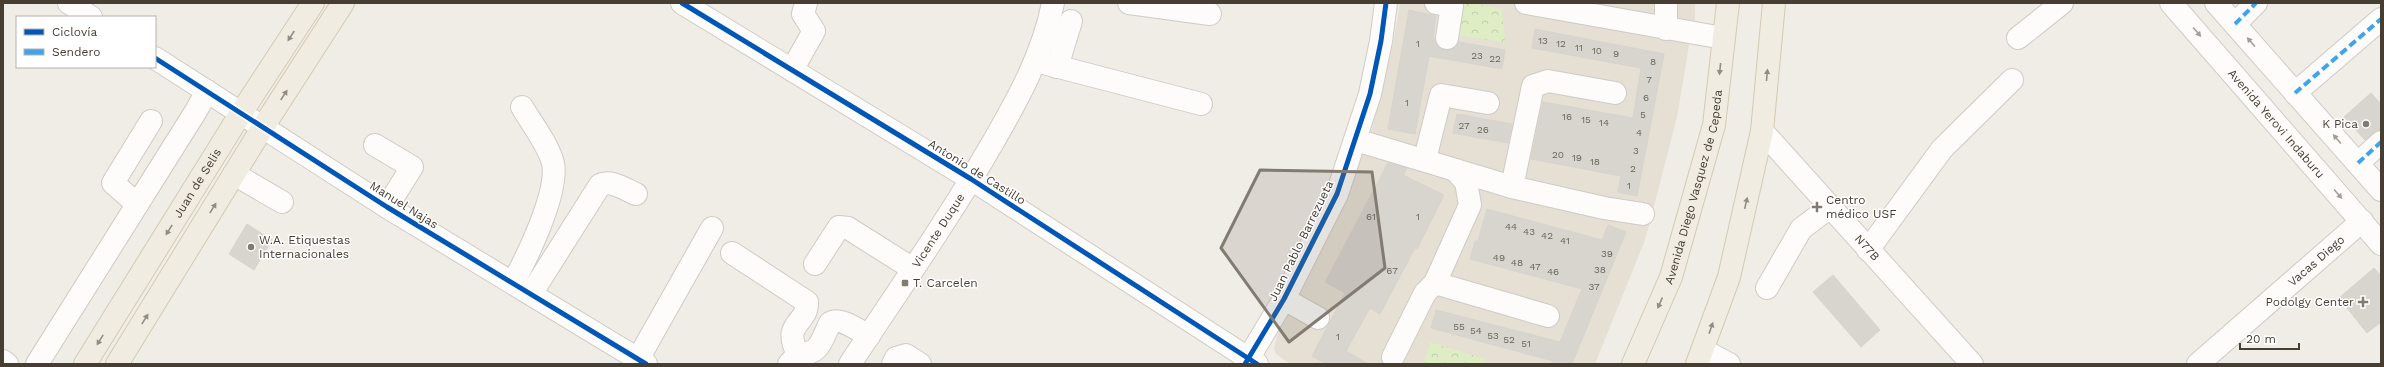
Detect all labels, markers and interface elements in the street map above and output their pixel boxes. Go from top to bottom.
legend [16,16,156,68]
text: Ciclovía [52,25,97,39]
one-way arrow [2192,28,2201,37]
one-way arrow [287,31,295,41]
house number: 13 [1538,35,1548,46]
one-way arrow [2246,37,2255,47]
house number: 1 [1416,38,1420,49]
house number: 12 [1556,38,1566,49]
house number: 11 [1575,42,1583,53]
text: Sendero [52,45,100,59]
house number: 10 [1592,45,1602,56]
house number: 9 [1613,48,1619,59]
house number: 23 [1471,50,1483,61]
house number: 22 [1489,53,1501,64]
house number: 8 [1650,56,1656,67]
one-way arrow [1716,63,1723,76]
street label: Avenida Yerovi Indaburu [2225,66,2327,181]
one-way arrow [1764,69,1770,81]
house number: 7 [1646,74,1652,85]
one-way arrow [280,89,287,101]
street label: Avenida Diego Vasquez de Cepeda [1662,89,1725,286]
house number: 6 [1643,92,1649,103]
house number: 1 [1405,97,1409,108]
house number: 5 [1640,109,1646,120]
house number: 16 [1562,111,1572,122]
house number: 15 [1581,114,1591,125]
house number: 14 [1599,117,1609,128]
place label: K Pica [2322,117,2358,131]
marker: K Pica [2361,119,2371,129]
house number: 27 [1458,120,1470,131]
house number: 26 [1477,124,1489,135]
house number: 4 [1636,127,1642,138]
one-way arrow [2332,134,2341,145]
street label: Antonio de Castillo [926,136,1028,208]
house number: 3 [1633,145,1639,156]
street label: Juan de Selis [171,146,224,220]
house number: 20 [1552,149,1564,160]
house number: 19 [1572,152,1582,163]
house number: 18 [1590,156,1600,167]
house number: 2 [1630,163,1636,174]
street label: Manuel Najas [367,178,441,232]
street label: Juan Pablo Barrezueta [1266,178,1336,304]
house number: 1 [1627,180,1631,191]
one-way arrow [2333,188,2342,199]
street label: Vicente Duque [909,191,968,271]
place label: Centro médico USF [1826,193,1897,221]
one-way arrow [1743,196,1749,209]
marker: Centro médico USF [1811,201,1823,213]
one-way arrow [209,203,217,213]
house number: 61 [1366,211,1376,222]
house number: 1 [1416,211,1420,222]
house number: 44 [1505,221,1517,232]
one-way arrow [165,224,172,236]
house number: 43 [1523,226,1535,237]
house number: 42 [1541,230,1553,241]
street label: N77B [1852,232,1882,264]
street label: Vacas Diego [2285,232,2347,289]
place label: W.A. Etiquestas Internacionales [259,233,350,261]
house number: 41 [1560,235,1570,246]
marker: W.A. Etiquestas Internacionales [246,242,256,252]
house number: 39 [1601,248,1613,259]
house number: 49 [1493,252,1505,263]
house number: 48 [1511,257,1523,268]
house number: 47 [1529,261,1541,272]
house number: 38 [1594,264,1606,275]
house number: 67 [1386,265,1398,276]
house number: 46 [1547,266,1559,277]
place label: T. Carcelen [913,276,978,290]
marker: T. Carcelen [900,278,910,288]
house number: 37 [1588,281,1600,292]
place label: Podolgy Center [2265,295,2354,309]
marker: Podolgy Center [2357,296,2369,308]
one-way arrow [1657,297,1663,309]
one-way arrow [141,313,148,325]
house number: 55 [1453,321,1465,332]
one-way arrow [1708,321,1714,333]
house number: 54 [1470,325,1482,336]
scale bar [2240,325,2299,351]
house number: 53 [1487,330,1499,341]
house number: 1 [1336,331,1340,342]
text: 20 m [2246,332,2276,346]
house number: 52 [1503,334,1515,345]
one-way arrow [96,335,104,345]
house number: 51 [1521,338,1531,349]

